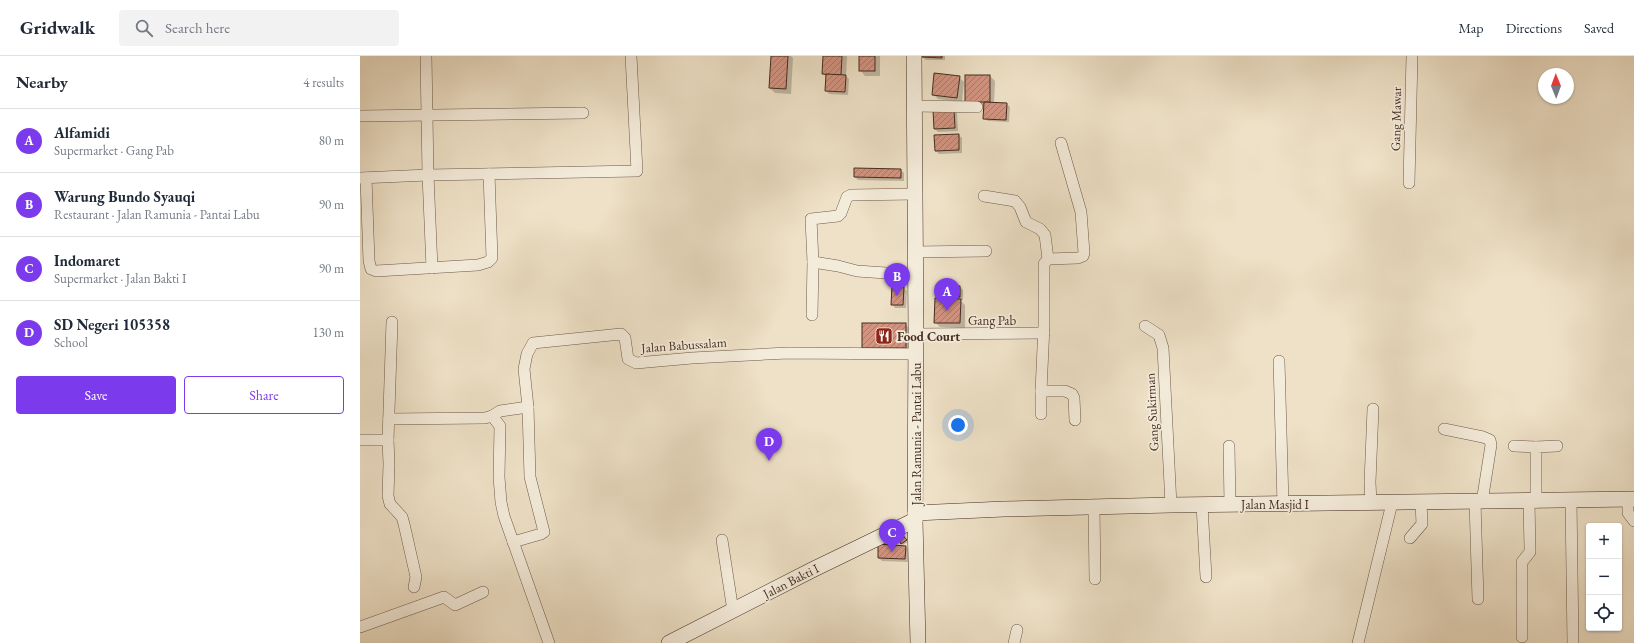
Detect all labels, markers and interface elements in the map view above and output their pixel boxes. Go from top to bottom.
search box [119,10,399,46]
text: Gridwalk [20,15,95,40]
icon: search [133,17,155,39]
text: Search here [165,18,230,37]
text: Map [1458,19,1484,37]
text: Directions [1506,19,1562,37]
text: Saved [1584,19,1614,37]
north arrow [1538,68,1574,104]
text: Nearby [16,71,68,93]
text: 4 results [303,74,344,91]
street label: Gang Mawar [1387,86,1405,151]
text: Alfamidi [54,123,110,142]
text: A [24,132,34,149]
text: 80 m [319,132,344,149]
text: Supermarket · Gang Pab [54,142,174,159]
text: Warung Bundo Syauqi [54,187,195,206]
text: B [25,196,33,213]
text: 90 m [319,196,344,213]
text: Restaurant · Jalan Ramunia - Pantai Labu [54,206,260,223]
text: Indomaret [54,251,120,270]
text: C [24,260,34,277]
text: 90 m [319,260,344,277]
pin: B [884,263,910,296]
text: Supermarket · Jalan Bakti I [54,270,186,287]
pin: A [934,278,960,311]
street label: Gang Pab [968,312,1016,329]
text: SD Negeri 105358 [54,315,170,334]
text: D [24,324,34,341]
text: 130 m [313,324,344,341]
restaurant icon: Food Court [874,326,894,346]
place label: Food Court [897,328,960,345]
text: School [54,334,88,351]
street label: Jalan Babussalam [640,334,727,357]
street label: Jalan Ramunia - Pantai Labu [908,362,925,506]
street label: Gang Sukirman [1141,372,1163,452]
button: Save [16,376,176,414]
button: Share [184,376,344,414]
your location [948,415,968,435]
pin: D [756,428,782,461]
street label: Jalan Masjid I [1240,496,1310,513]
pin: C [879,519,905,552]
map controls [1586,523,1622,631]
button: + [1586,523,1622,559]
street label: Jalan Bakti I [759,559,822,603]
button: − [1586,559,1622,595]
button: locate [1586,595,1622,631]

